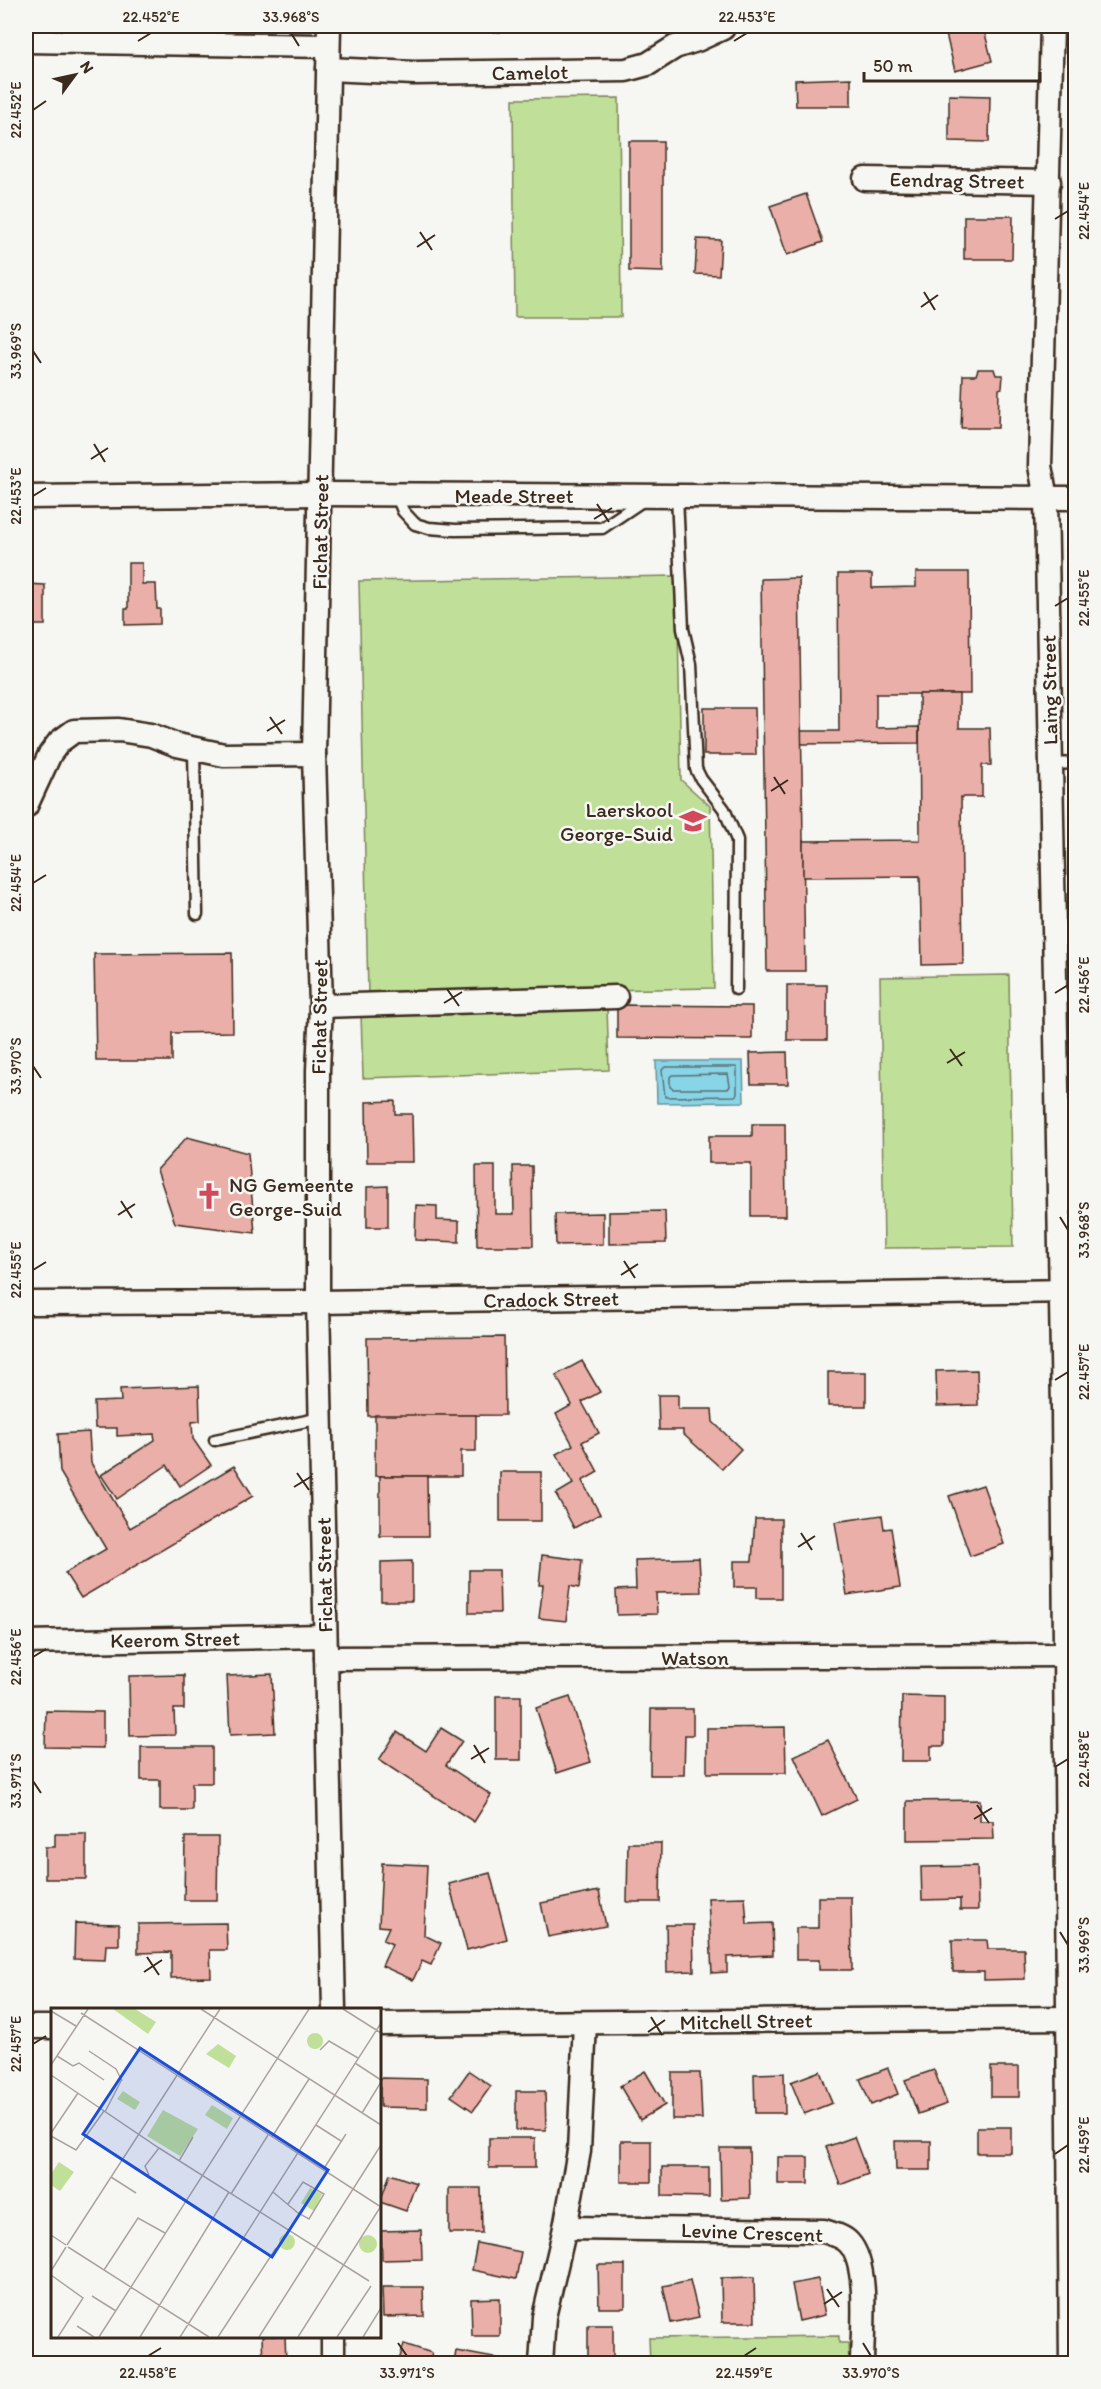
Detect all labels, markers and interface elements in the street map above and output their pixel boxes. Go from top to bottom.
text: 22.452°E [123,8,179,26]
text: 33.968°S [263,8,319,26]
text: 22.453°E [718,8,776,26]
north arrow [45,45,105,105]
scale bar [864,45,1040,83]
text: 50 m [873,55,913,77]
text: N [76,57,98,77]
street label: Camelot [491,59,569,85]
text: 22.452°E [7,82,25,138]
street label: Eendrag Street [889,166,1025,194]
text: 22.454°E [1075,182,1093,240]
text: 33.969°S [7,323,25,379]
text: 22.453°E [7,467,25,525]
street label: Fichat Street [306,474,334,590]
street label: Meade Street [454,483,574,508]
text: 22.455°E [1075,570,1093,626]
street label: Laing Street [1036,635,1062,745]
place label: Laerskool George-Suid [560,797,674,846]
school or university icon: Laerskool George-Suid [678,806,708,836]
text: 22.454°E [7,854,25,912]
text: 22.456°E [1075,956,1093,1014]
street label: Fichat Street [305,959,333,1075]
text: 33.970°S [7,1037,25,1095]
place label: NG Gemeente George-Suid [229,1172,354,1221]
church icon: NG Gemeente George-Suid [194,1181,224,1211]
text: 33.968°S [1075,1202,1093,1258]
text: 22.455°E [7,1242,25,1298]
street label: Cradock Street [483,1285,619,1313]
text: 22.457°E [1075,1344,1093,1400]
street label: Fichat Street [310,1517,338,1633]
street label: Keerom Street [110,1625,240,1653]
text: 22.456°E [7,1628,25,1686]
street label: Watson [661,1645,729,1670]
text: 22.458°E [1075,1730,1093,1788]
text: 33.971°S [7,1753,25,1809]
text: 33.969°S [1075,1917,1093,1973]
street label: Mitchell Street [679,2007,813,2035]
inset map [51,2008,381,2338]
text: 22.457°E [7,2016,25,2072]
text: 22.459°E [1075,2117,1093,2173]
street label: Levine Crescent [680,2217,824,2247]
text: 22.458°E [119,2364,177,2382]
text: 33.971°S [379,2364,435,2382]
text: 22.459°E [716,2364,772,2382]
text: 33.970°S [842,2364,900,2382]

